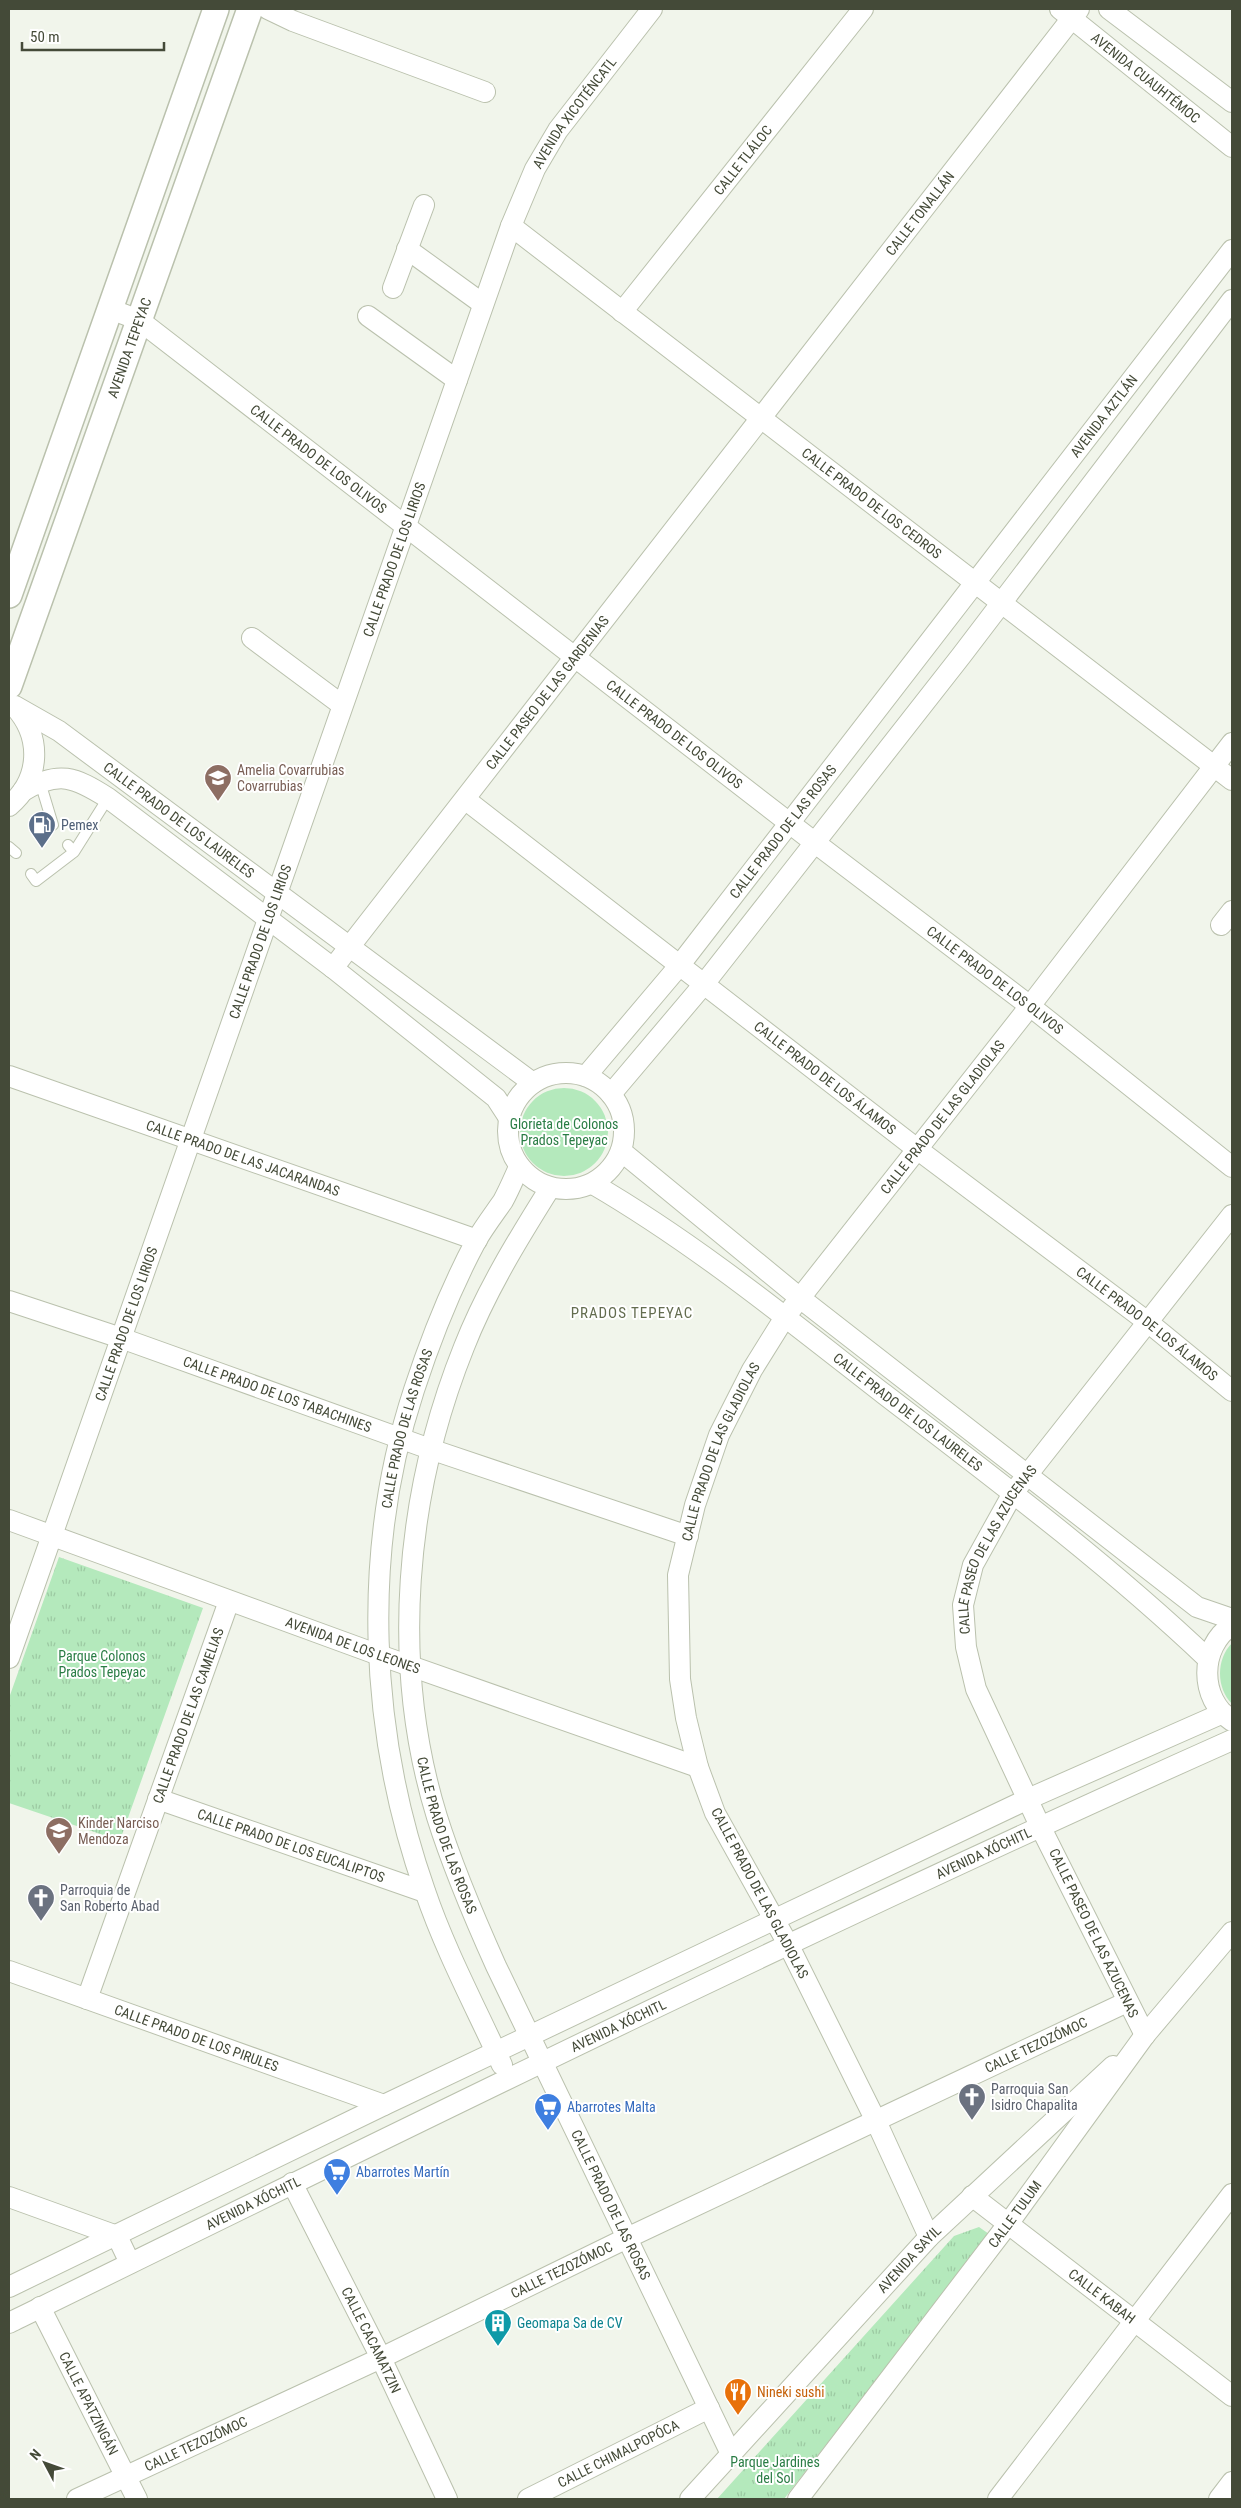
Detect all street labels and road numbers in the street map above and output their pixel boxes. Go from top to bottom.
street label: AVENIDA CUAUHTÉMOC [1088,29,1203,126]
street label: AVENIDA XICOTÉNCATL [529,54,620,171]
street label: CALLE TLÁLOC [710,122,775,198]
street label: CALLE TONALLÁN [882,168,958,259]
street label: AVENIDA TEPEYAC [104,296,155,400]
street label: AVENIDA AZTLÁN [1067,372,1141,460]
street label: CALLE PRADO DE LOS OLIVOS [247,401,390,517]
street label: CALLE PRADO DE LOS CEDROS [799,445,945,562]
street label: CALLE PRADO DE LOS LIRIOS [360,480,429,639]
street label: CALLE PASEO DE LAS GARDENIAS [483,613,612,773]
street label: CALLE PRADO DE LOS OLIVOS [603,676,746,792]
street label: CALLE PRADO DE LOS LAURELES [100,759,257,881]
street label: CALLE PRADO DE LAS ROSAS [726,762,839,901]
street label: CALLE PRADO DE LOS LIRIOS [226,862,295,1021]
street label: CALLE PRADO DE LOS OLIVOS [924,923,1067,1037]
street label: CALLE PRADO DE LOS ÁLAMOS [751,1018,899,1138]
street label: CALLE PRADO DE LAS GLADIOLAS [877,1037,1008,1197]
street label: CALLE PRADO DE LAS JACARANDAS [144,1117,342,1199]
street label: CALLE PRADO DE LOS LIRIOS [92,1245,161,1403]
street label: CALLE PRADO DE LOS ÁLAMOS [1073,1263,1221,1384]
street label: CALLE PRADO DE LAS ROSAS [378,1347,436,1509]
street label: CALLE PRADO DE LOS LAURELES [830,1350,985,1474]
street label: CALLE PRADO DE LOS TABACHINES [181,1353,374,1435]
street label: CALLE PRADO DE LAS GLADIOLAS [679,1359,763,1543]
street label: CALLE PASEO DE LAS AZUCENAS [955,1462,1040,1635]
street label: AVENIDA DE LOS LEONES [283,1614,422,1677]
street label: CALLE PRADO DE LAS CAMELIAS [149,1626,227,1805]
street label: CALLE PRADO DE LAS ROSAS [414,1755,480,1916]
street label: CALLE PRADO DE LOS EUCALIPTOS [195,1805,387,1885]
street label: CALLE PRADO DE LAS GLADIOLAS [708,1805,812,1981]
street label: AVENIDA XÓCHITL [933,1824,1034,1882]
street label: CALLE PASEO DE LAS AZUCENAS [1046,1846,1142,2020]
street label: AVENIDA XÓCHITL [568,1996,669,2055]
street label: CALLE PRADO DE LOS PIRULES [112,2001,281,2075]
street label: CALLE TEZOZÓMOC [982,2014,1090,2076]
street label: CALLE PRADO DE LAS ROSAS [568,2127,654,2282]
street label: AVENIDA XÓCHITL [203,2173,303,2233]
street label: CALLE TULUM [985,2178,1045,2251]
street label: AVENIDA SAYIL [874,2222,944,2296]
street label: CALLE TEZOZÓMOC [508,2238,615,2302]
street label: CALLE KABAH [1066,2265,1138,2327]
street label: CALLE CACAMATZIN [338,2284,404,2396]
street label: CALLE APATZINGÁN [56,2349,121,2458]
street label: CALLE TEZOZÓMOC [142,2413,250,2475]
street label: CALLE CHIMALPOPÓCA [555,2416,681,2491]

